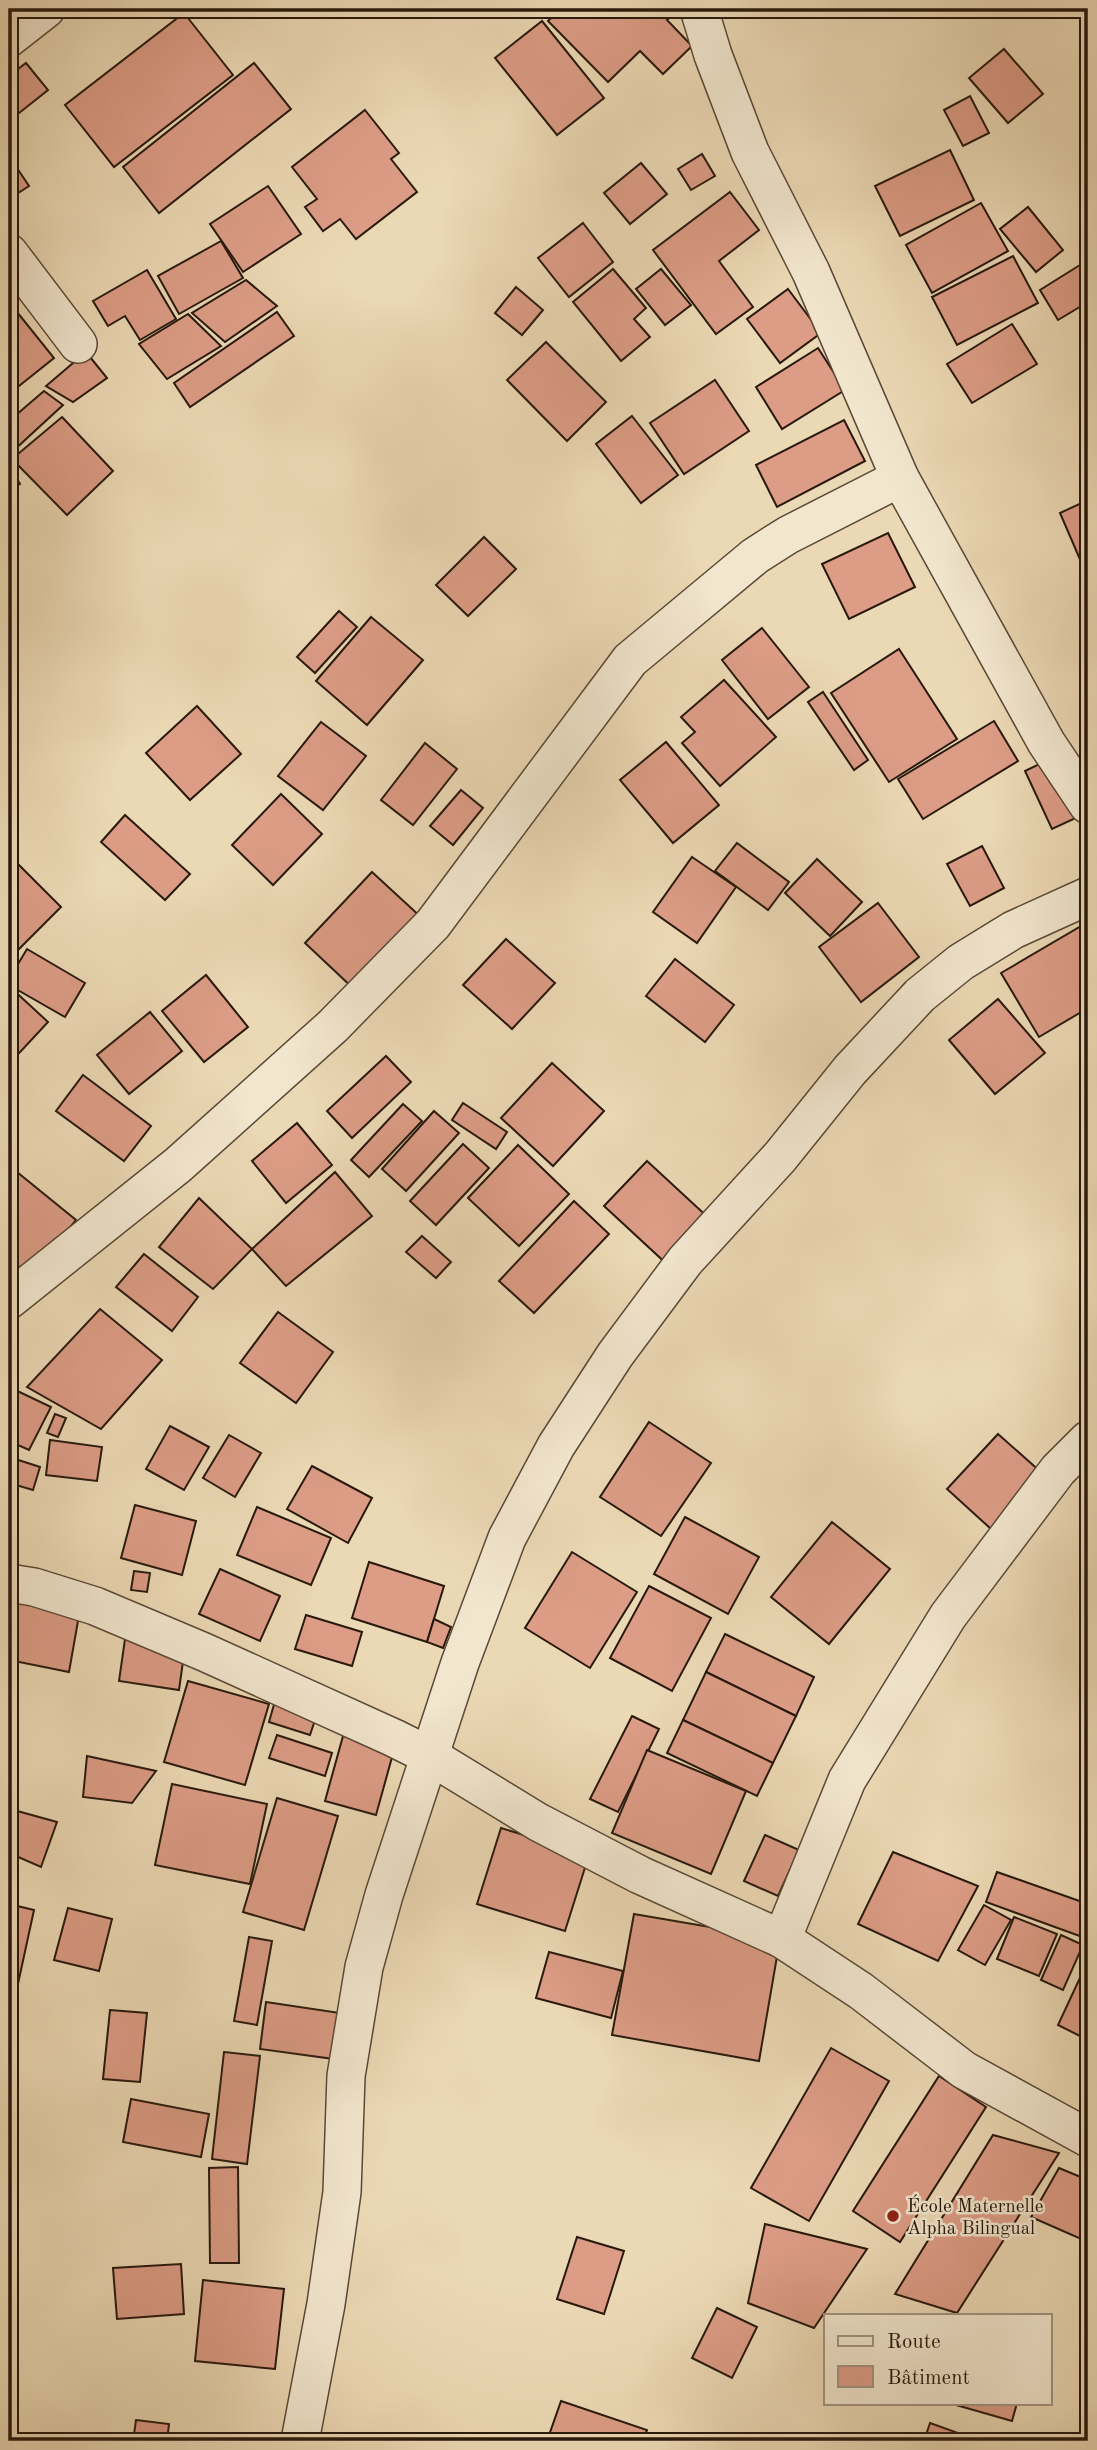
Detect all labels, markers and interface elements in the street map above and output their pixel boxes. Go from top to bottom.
place label: École Maternelle Alpha Bilingual [907,2194,1044,2239]
marker: École Maternelle Alpha Bilingual [885,2208,901,2224]
legend [824,2314,1052,2404]
text: Route [887,2332,941,2353]
text: Bâtiment [887,2368,970,2389]

